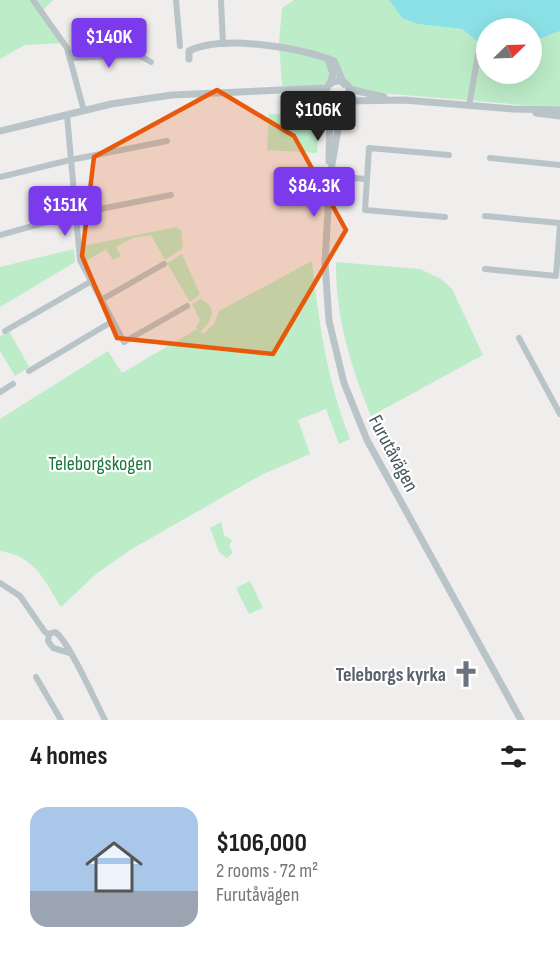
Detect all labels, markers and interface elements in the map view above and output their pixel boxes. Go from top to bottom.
pin: $140K [67,18,151,69]
north arrow [476,18,542,84]
map controls [476,18,542,84]
text: $140K [86,25,132,49]
pin: $106K [276,91,360,142]
text: $106K [295,98,341,122]
pin: $84.3K [265,167,363,218]
text: $84.3K [288,174,340,198]
pin: $151K [23,186,107,237]
text: $151K [43,193,87,217]
street label: Furutåvägen [363,411,423,496]
park label: Teleborgskogen [48,452,152,476]
church icon: Teleborgs kyrka [451,659,481,689]
place label: Teleborgs kyrka [336,663,446,687]
icon: filters [497,740,530,773]
text: 4 homes [30,741,107,772]
text: $106,000 [216,828,307,859]
icon: home [78,831,150,903]
text: 2 rooms · 72 m² [216,859,318,883]
text: Furutåvägen [216,883,299,907]

